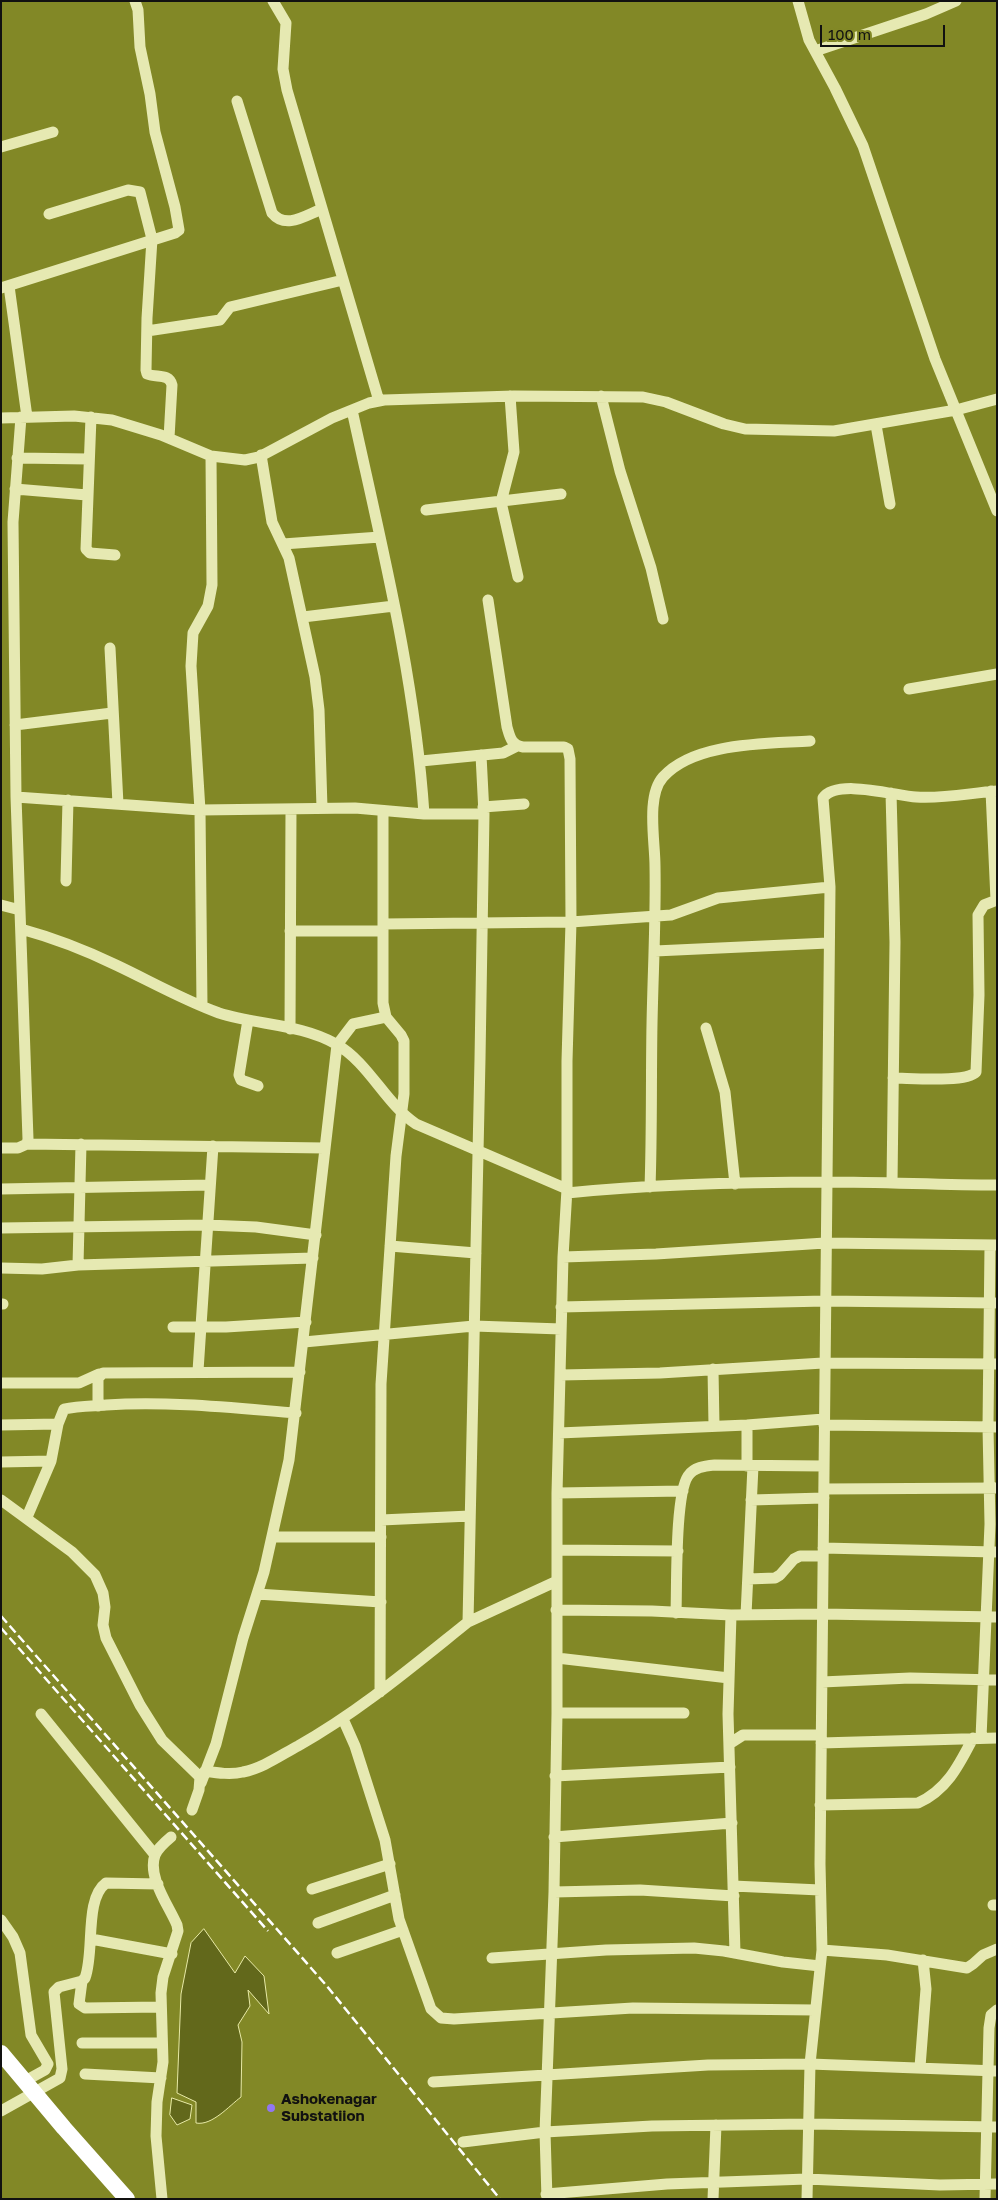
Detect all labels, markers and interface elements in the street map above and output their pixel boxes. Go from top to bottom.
scale bar [823,15,948,47]
text: 100 m [828,25,871,43]
place label: Ashokenagar Substatiion [281,2090,377,2125]
marker: Ashokenagar Substatiion [265,2102,277,2114]

